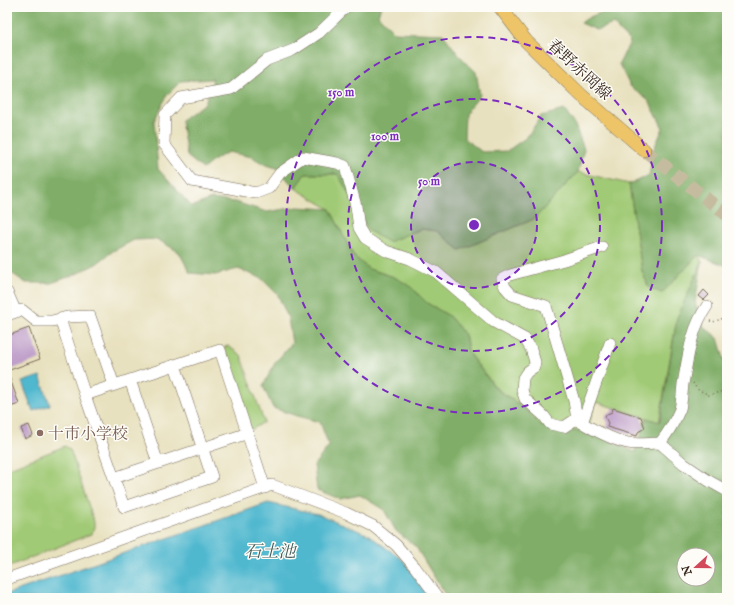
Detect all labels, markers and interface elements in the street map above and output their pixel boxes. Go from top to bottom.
street label: 春野赤岡線 [543,36,615,105]
text: 150 m [328,85,355,100]
text: 100 m [371,129,400,144]
text: 50 m [418,174,441,189]
centre of rings [467,218,481,232]
place label: 十市小学校 [48,425,128,445]
marker: 十市小学校 [35,428,45,438]
water label: 石土池 [245,542,297,563]
north arrow [676,547,716,587]
text: N [679,563,696,578]

